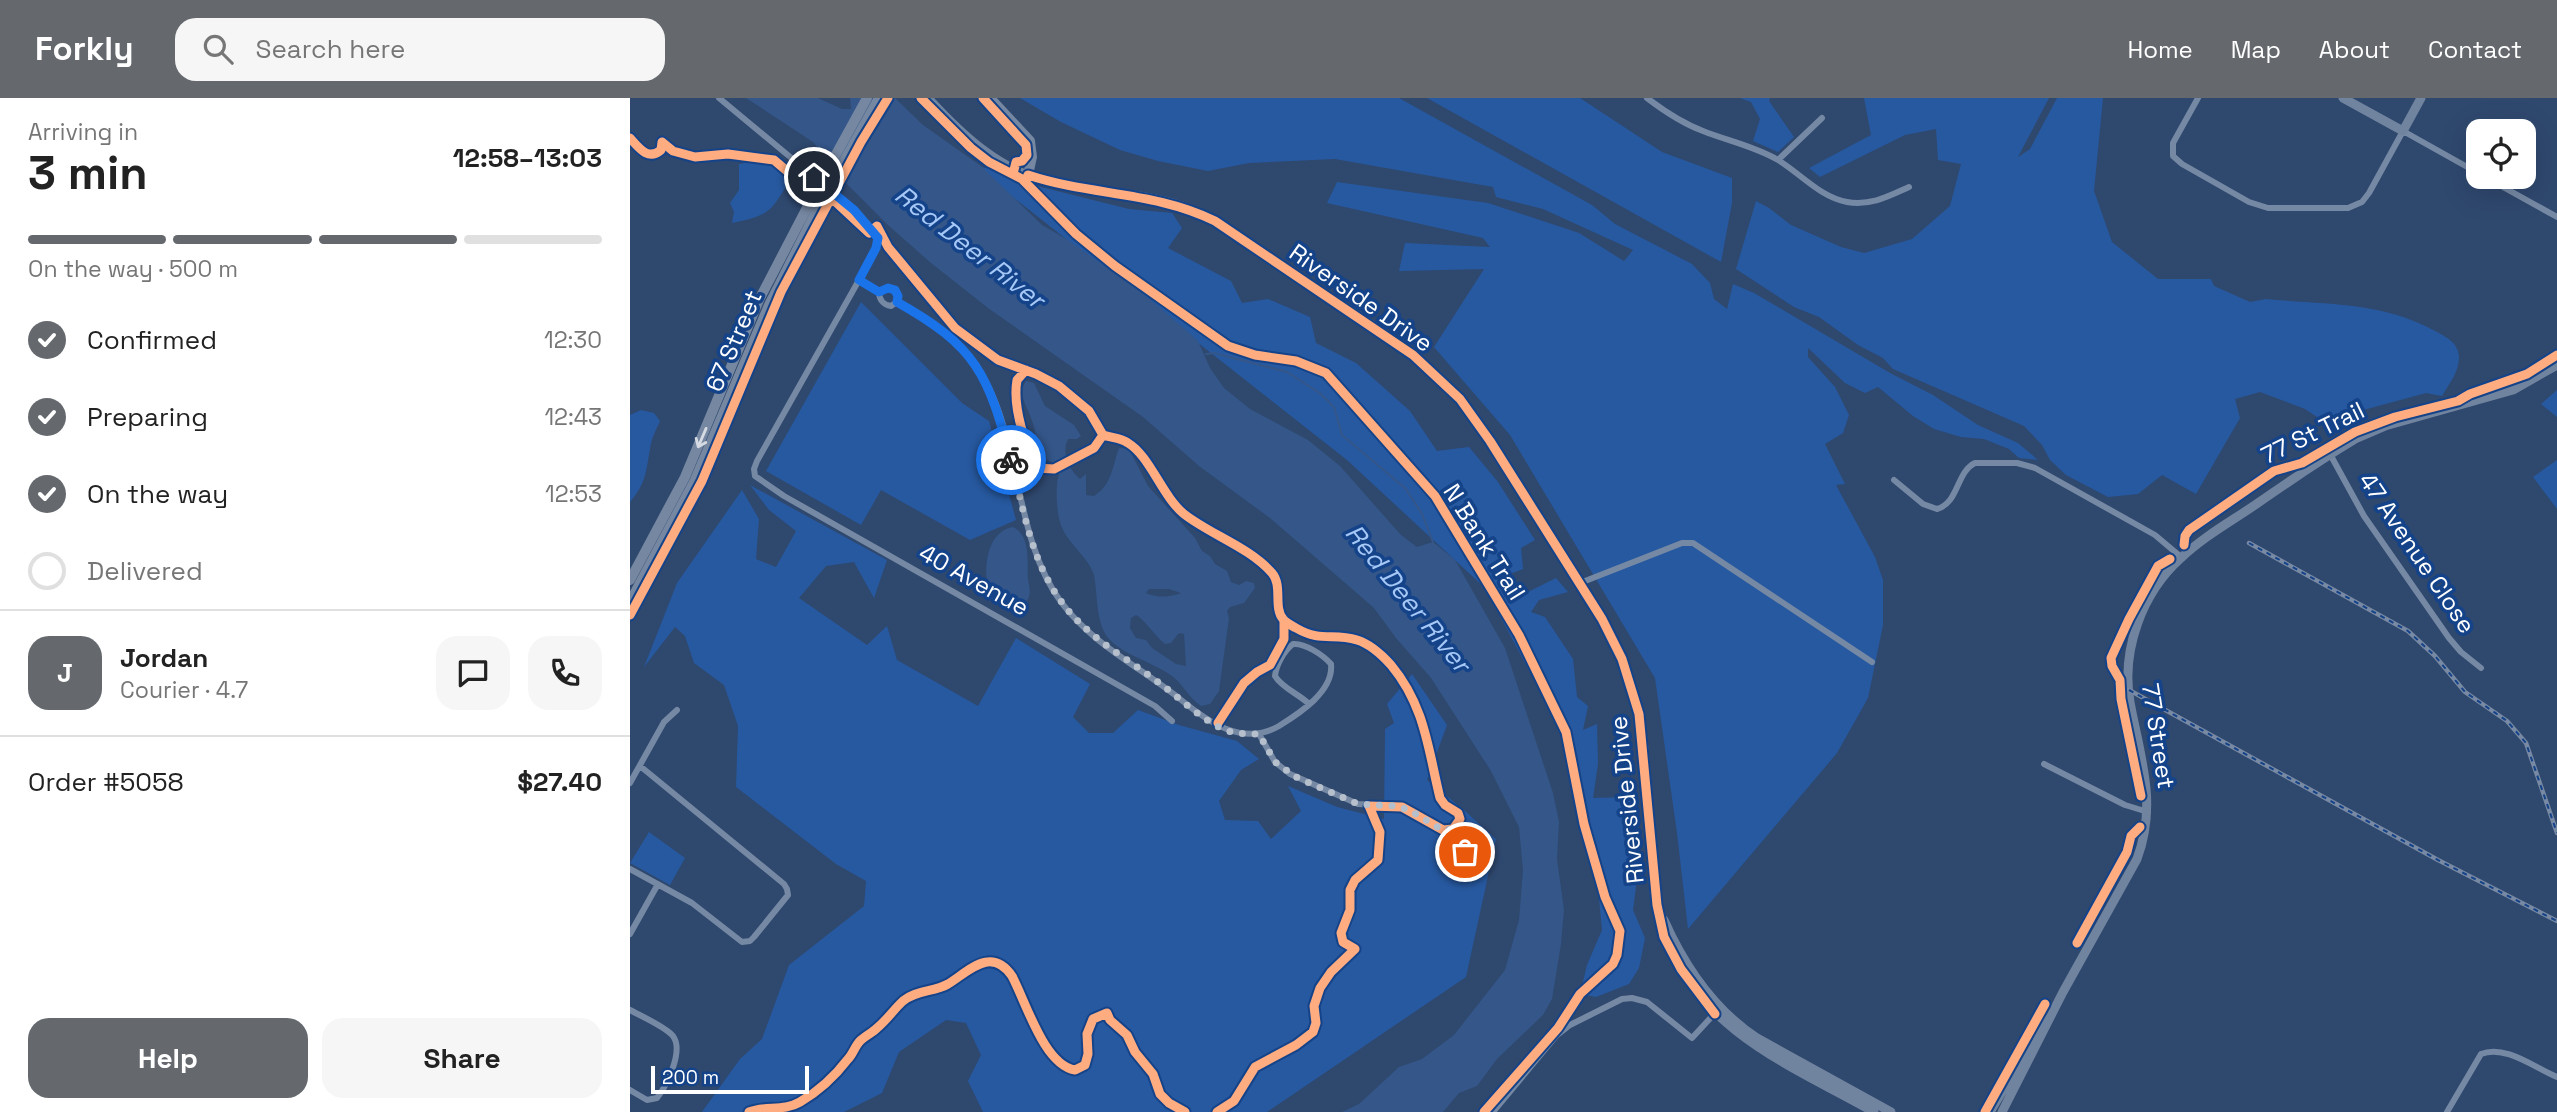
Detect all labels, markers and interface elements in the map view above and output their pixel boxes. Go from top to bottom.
search box [175,18,665,81]
text: Forkly [35,28,133,70]
icon: search [199,30,237,68]
text: Search here [255,32,405,66]
text: Home [2127,34,2193,65]
text: Map [2231,34,2281,65]
text: About [2319,34,2390,65]
text: Contact [2428,34,2522,65]
text: Arriving in [28,117,138,147]
map controls [2466,119,2536,189]
button: locate [2466,119,2536,189]
text: 12:58–13:03 [453,141,602,175]
text: 3 min [28,144,148,202]
pin [784,147,844,207]
icon: home [795,158,833,196]
water label: Red Deer River [888,178,1054,318]
street label: Riverside Drive [1283,237,1439,359]
text: On the way · 500 m [28,254,238,284]
street label: 67 Street [698,285,769,396]
icon: check [28,321,66,359]
text: Confirmed [87,323,217,357]
text: 12:30 [544,325,602,355]
street label: 77 St Trail [2256,394,2369,471]
icon: check [28,398,66,436]
text: Preparing [87,400,208,434]
text: 12:43 [544,402,602,432]
courier [976,425,1046,495]
one-way arrow [695,427,708,449]
icon: bike [992,441,1030,479]
street label: 47 Avenue Close [2352,466,2483,639]
icon: check [28,475,66,513]
text: On the way [87,477,228,511]
street label: N Bank Trail [1436,478,1532,606]
text: 12:53 [545,479,602,509]
water label: Red Deer River [1338,517,1480,682]
street label: 40 Avenue [914,537,1035,622]
text: Delivered [87,554,203,588]
button: chat [436,636,510,710]
button: phone [528,636,602,710]
text: Jordan [120,641,208,675]
text: J [57,656,73,690]
text: Courier · 4.7 [120,675,248,705]
street label: 77 Street [2135,681,2182,791]
street label: Riverside Drive [1602,715,1651,885]
text: Order #5058 [28,765,184,799]
text: $27.40 [517,765,602,799]
pin [1435,822,1495,882]
icon: bag [1446,833,1484,871]
button: Help [28,1018,308,1098]
button: Share [322,1018,602,1098]
scale bar [651,1063,808,1095]
text: 200 m [662,1065,719,1090]

